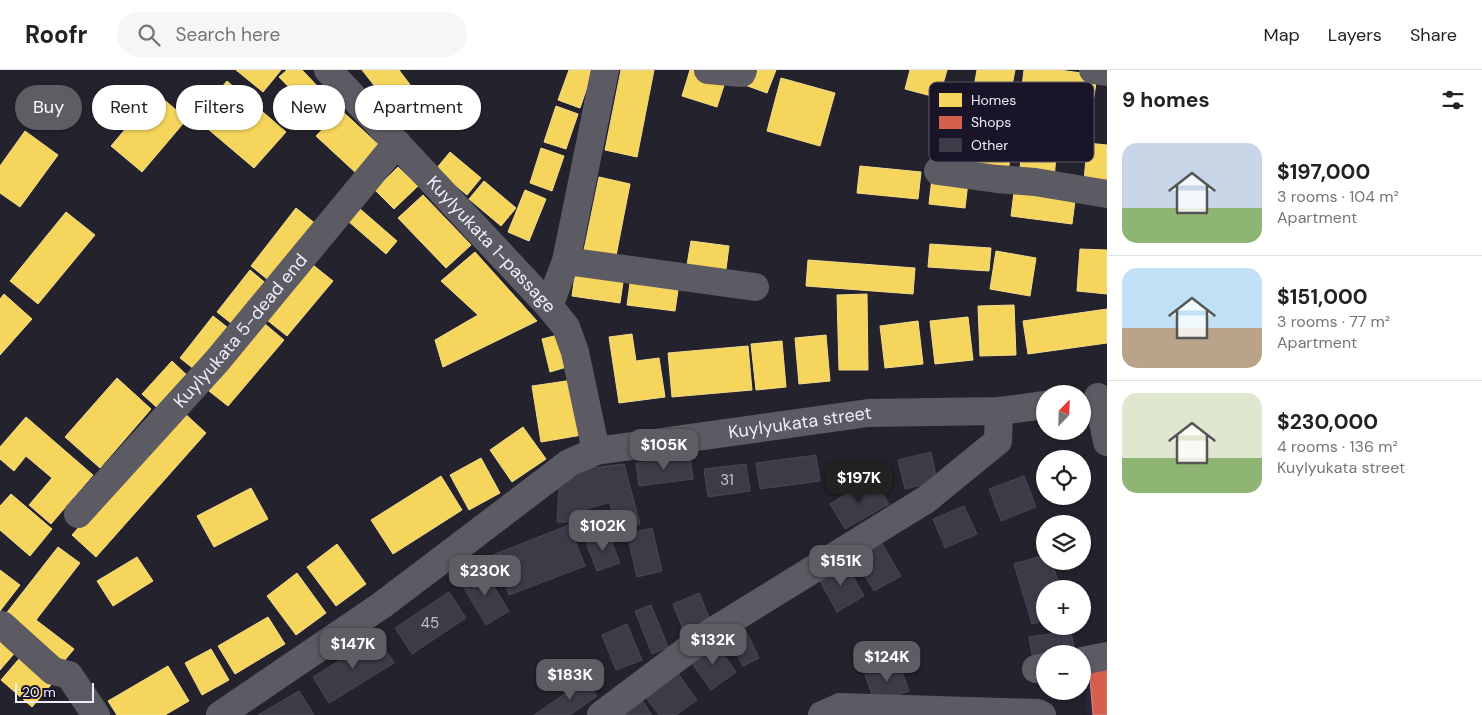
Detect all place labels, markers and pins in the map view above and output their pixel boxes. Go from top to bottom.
pin: $105K [629,428,699,471]
pin: $197K [824,462,894,504]
pin: $102K [568,510,638,552]
pin: $151K [806,544,876,587]
pin: $230K [450,554,520,597]
pin: $132K [678,624,748,666]
pin: $147K [318,628,388,670]
pin: $124K [852,640,922,683]
pin: $183K [535,658,605,701]

